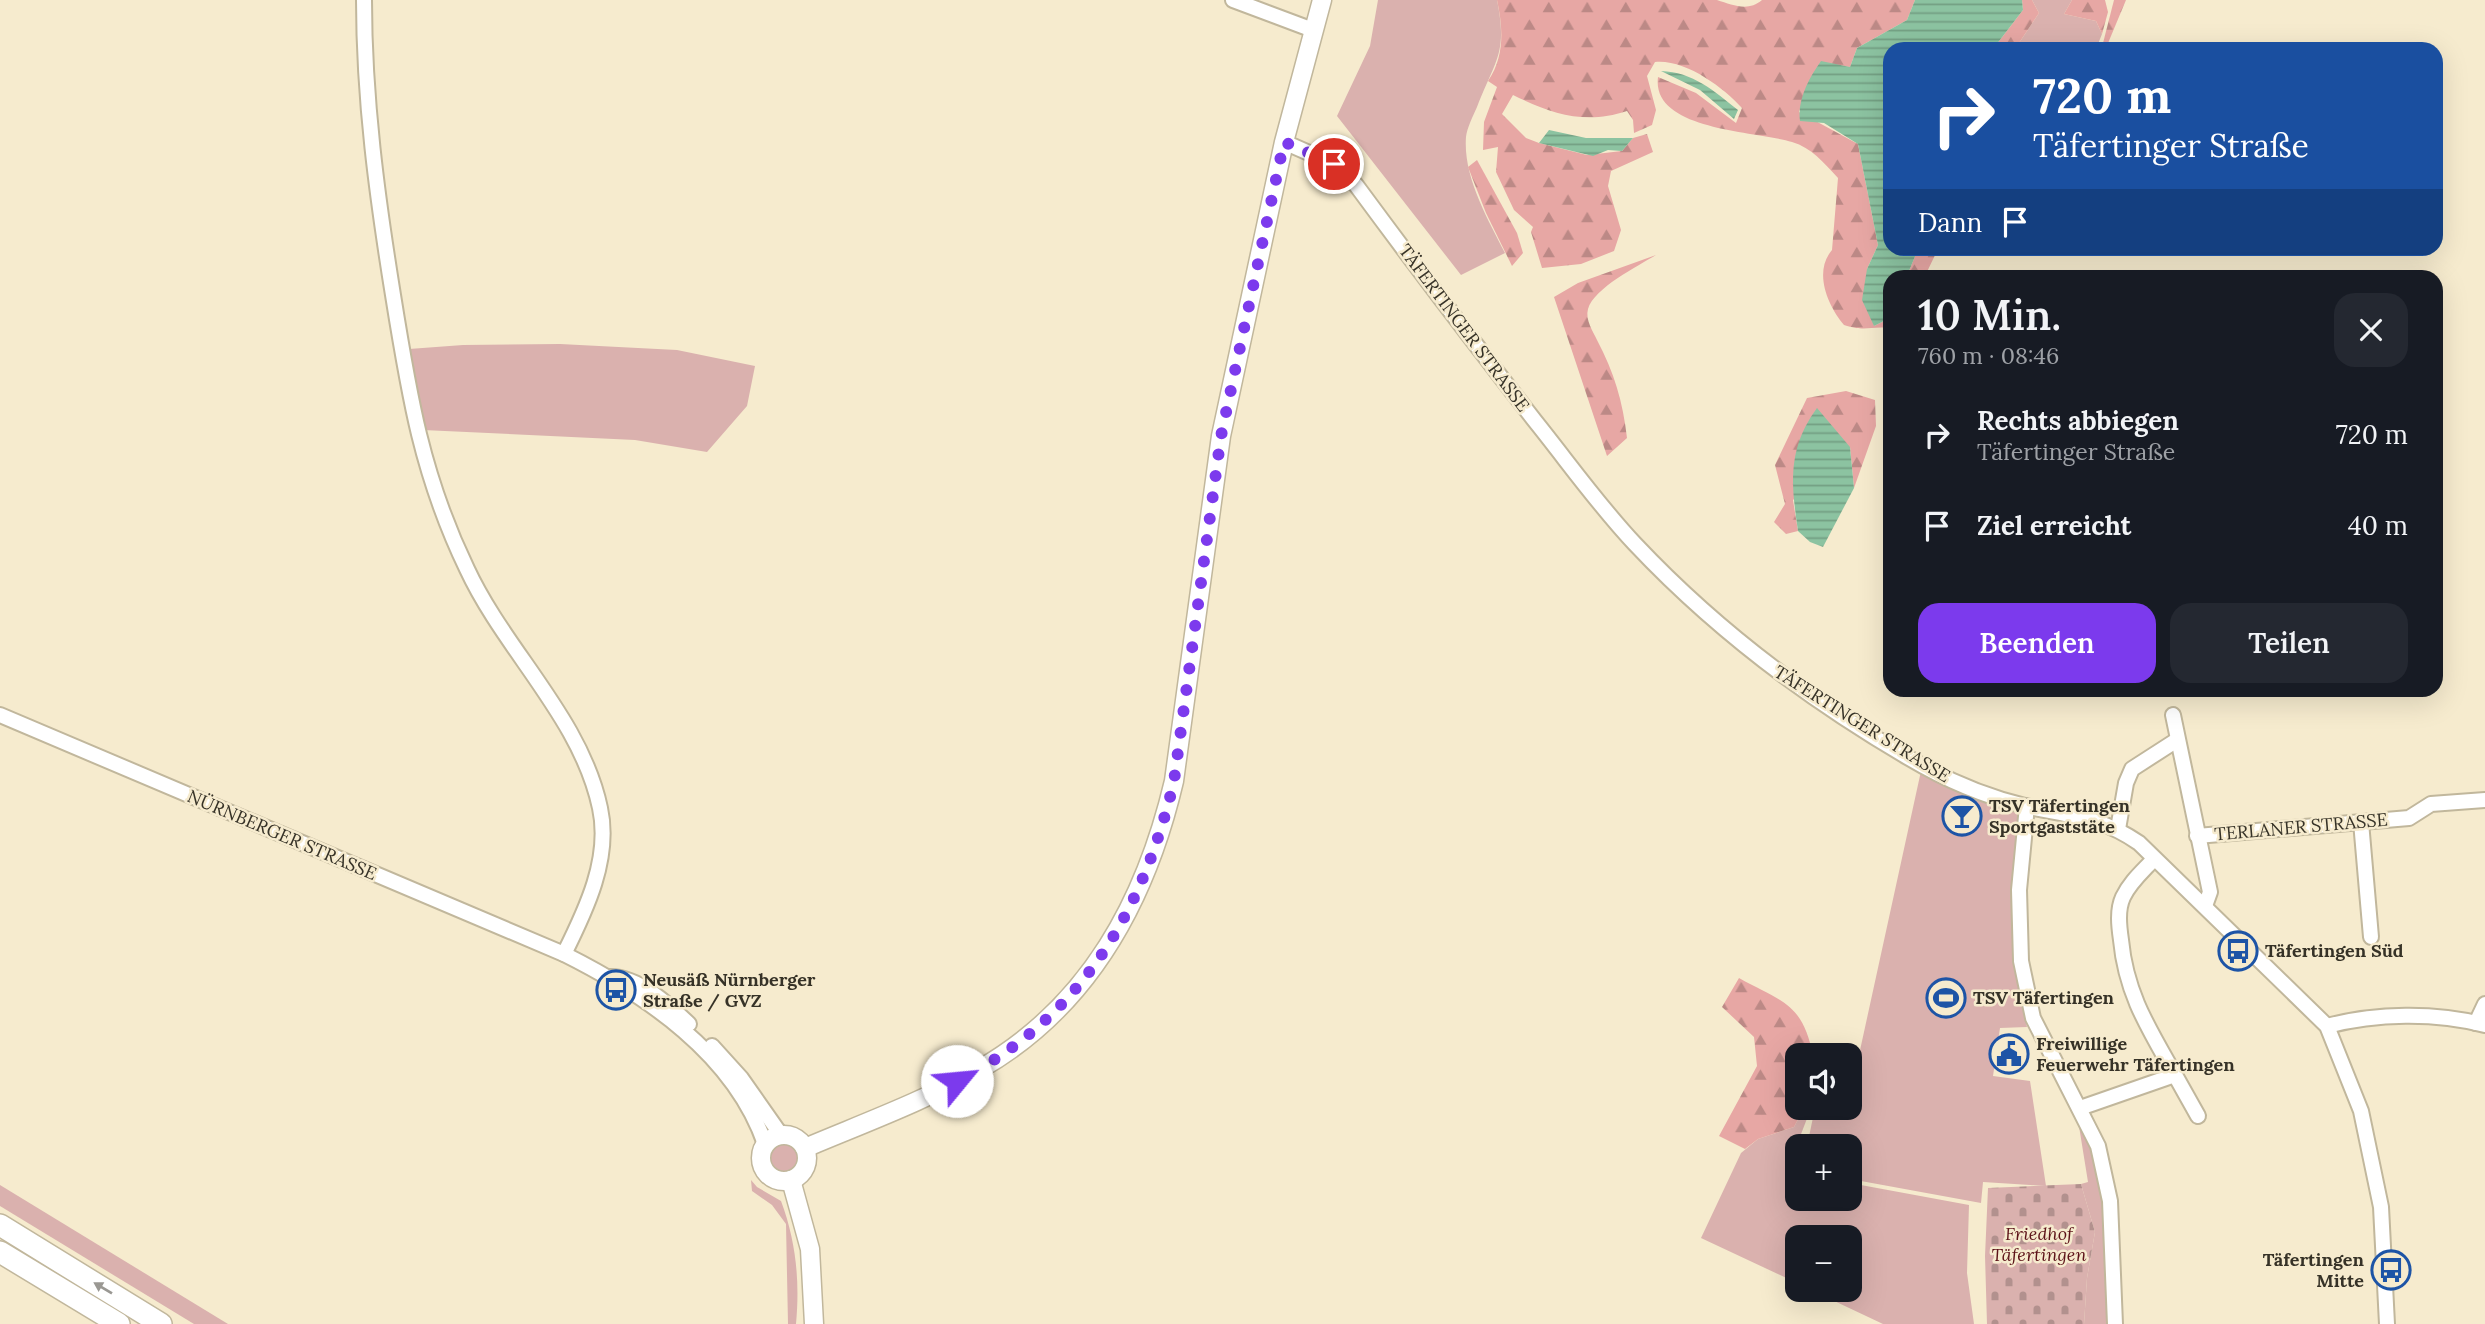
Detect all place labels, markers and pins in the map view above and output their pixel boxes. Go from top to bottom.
pin [1304,134,1364,194]
place label: TSV Täfertingen Sportgaststäte [1989,794,2131,838]
bar icon: TSV Täfertingen Sportgaststäte [1941,795,1983,837]
bus stop icon: Täfertingen Süd [2217,930,2259,972]
place label: Täfertingen Süd [2265,939,2404,962]
place label: Neusäß Nürnberger Straße / GVZ [643,968,816,1012]
bus stop icon: Neusäß Nürnberger Straße / GVZ [595,969,637,1011]
sports icon: TSV Täfertingen [1925,977,1967,1019]
place label: TSV Täfertingen [1973,986,2115,1009]
place label: Freiwillige Feuerwehr Täfertingen [2036,1032,2235,1076]
public building icon: Freiwillige Feuerwehr Täfertingen [1988,1033,2030,1075]
place label: Täfertingen Mitte [2263,1248,2365,1292]
bus stop icon: Täfertingen Mitte [2370,1249,2412,1291]

